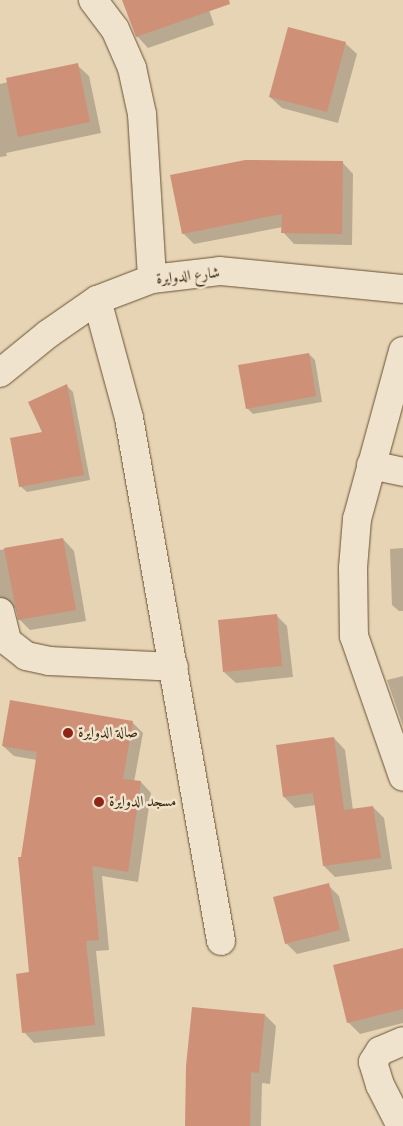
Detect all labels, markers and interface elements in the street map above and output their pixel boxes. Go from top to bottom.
street label: شارع الدوايرة [155,264,221,288]
place label: صالة الدوايرة [78,724,138,742]
marker: صالة الدوايرة [62,727,74,739]
place label: مسجد الدوايرة [109,793,176,811]
marker: مسجد الدوايرة [93,796,105,808]

